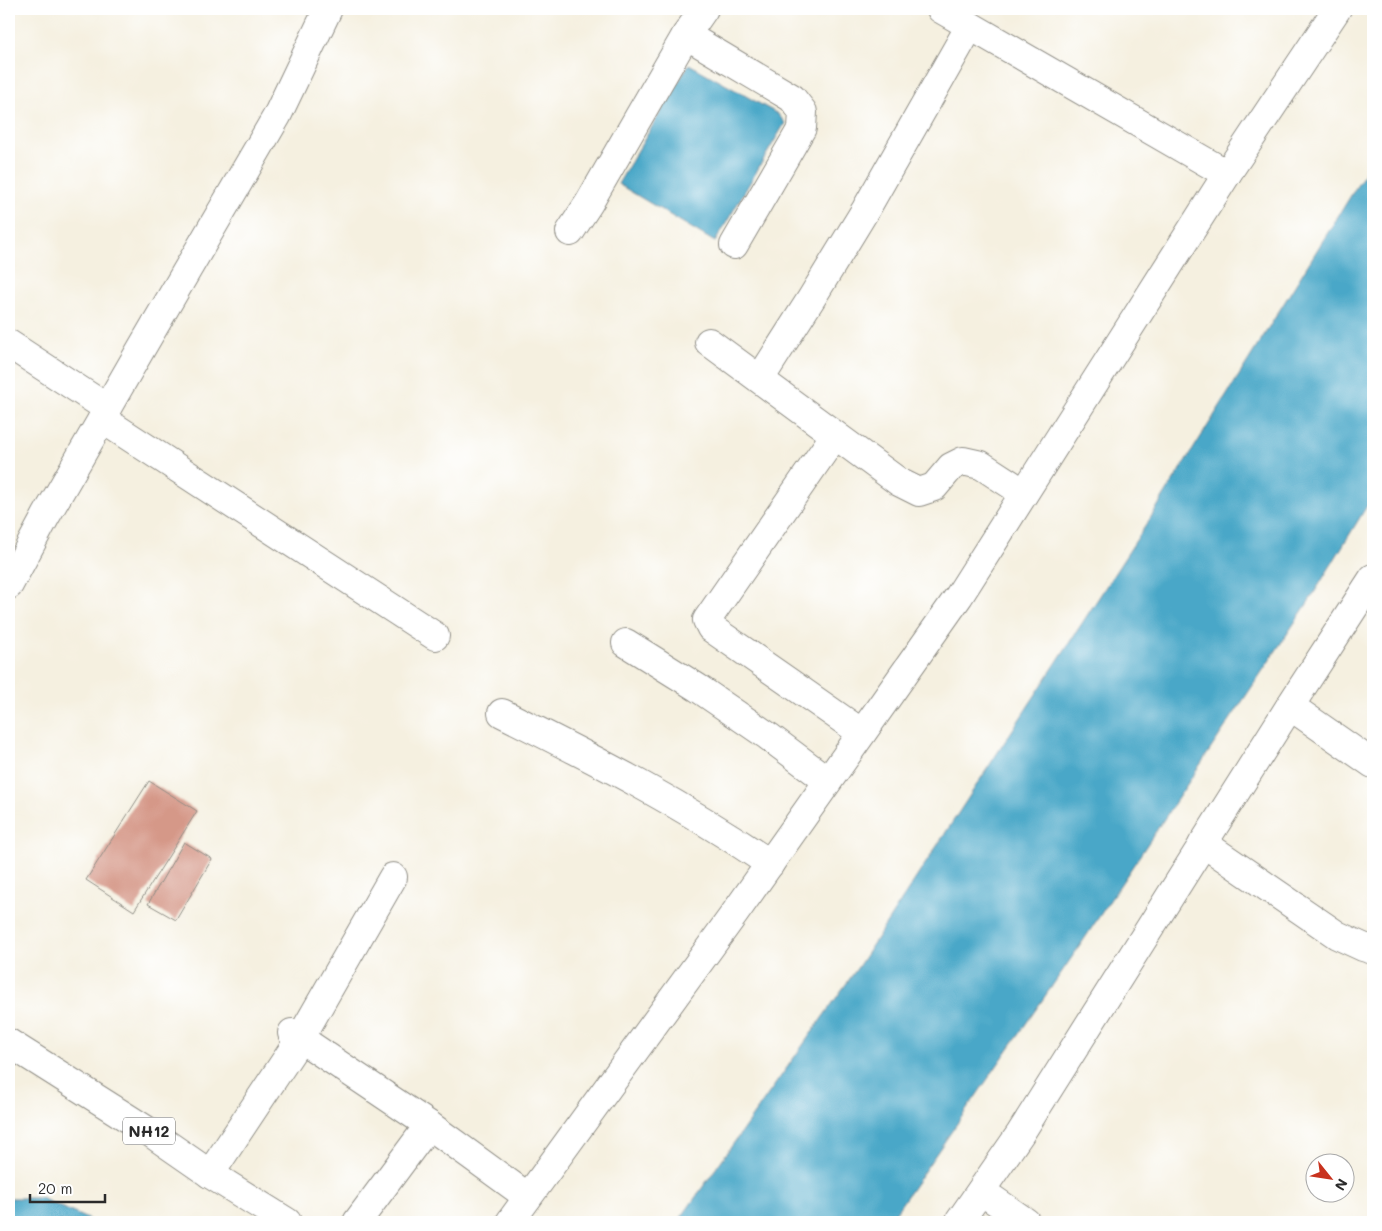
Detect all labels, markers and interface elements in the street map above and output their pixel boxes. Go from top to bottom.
road number: NH12 [123,1118,175,1144]
north arrow [1304,1154,1354,1204]
scale bar [30,1171,105,1203]
text: N [1331,1175,1353,1194]
text: 20 m [38,1178,72,1198]

